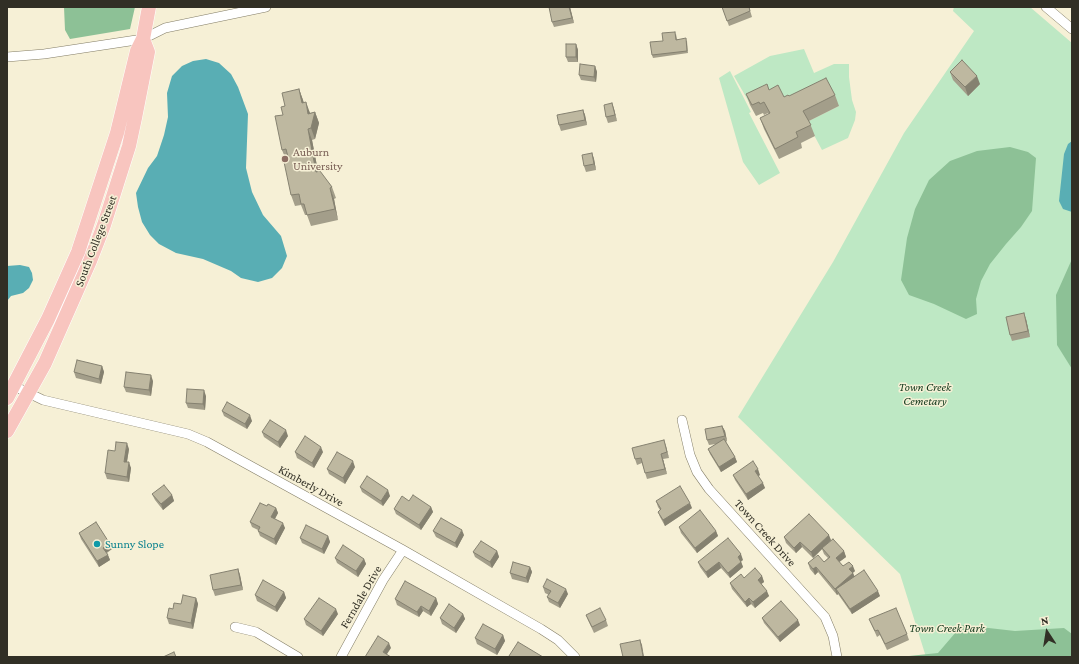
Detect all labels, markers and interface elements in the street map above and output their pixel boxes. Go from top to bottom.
place label: Auburn University [293,145,343,173]
marker: Auburn University [280,154,290,164]
street label: South College Street [72,193,120,289]
park label: Town Creek Cemetary [899,380,951,408]
street label: Kimberly Drive [276,462,346,510]
street label: Town Creek Drive [731,497,799,569]
place label: Sunny Slope [105,537,164,551]
marker: Sunny Slope [92,539,102,549]
street label: Ferndale Drive [337,563,385,631]
north arrow [1027,612,1067,652]
text: N [1040,614,1049,627]
park label: Town Creek Park [909,621,985,635]

